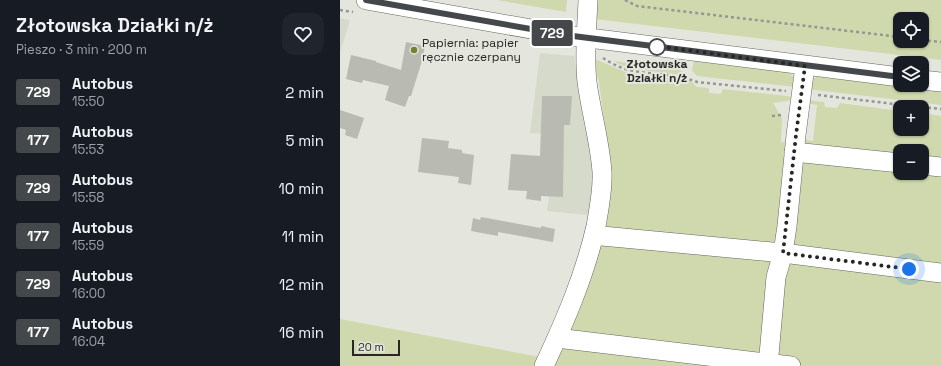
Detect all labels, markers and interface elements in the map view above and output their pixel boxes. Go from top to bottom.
map controls [893,12,929,180]
button: locate [893,12,929,48]
text: Złotowska Działki n/ż [16,13,213,38]
button: heart [282,13,324,55]
line badge: 729 [529,20,575,46]
text: 729 [540,24,564,42]
place label: Papiernia: papier ręcznie czerpany [422,35,521,65]
marker: Złotowska Działki n/ż [648,38,666,56]
text: Pieszo · 3 min · 200 m [16,41,147,58]
marker: Papiernia: papier ręcznie czerpany [409,45,419,55]
place label: Złotowska Działki n/ż [627,56,688,86]
button: layers [893,56,929,92]
text: Autobus [72,74,133,93]
text: 729 [26,83,50,101]
text: 2 min [285,83,324,102]
text: 15:50 [72,93,105,110]
button: + [893,100,929,136]
text: Autobus [72,122,133,141]
text: 177 [27,131,49,149]
text: 5 min [285,131,324,150]
text: 15:53 [72,141,104,158]
button: − [893,144,929,180]
text: Autobus [72,170,133,189]
text: 729 [26,179,50,197]
text: 10 min [278,179,324,198]
text: 15:58 [72,189,104,206]
text: Autobus [72,218,133,237]
text: 177 [27,227,49,245]
text: 11 min [282,227,324,246]
text: 15:59 [72,237,104,254]
your location [899,259,919,279]
text: Autobus [72,266,133,285]
text: 729 [26,275,50,293]
text: 12 min [279,275,324,294]
text: 16:00 [72,285,105,302]
text: Autobus [72,314,133,333]
text: 177 [27,323,49,341]
text: 16 min [279,323,324,342]
text: 16:04 [72,333,105,350]
scale bar [352,338,400,357]
text: 20 m [358,340,384,354]

